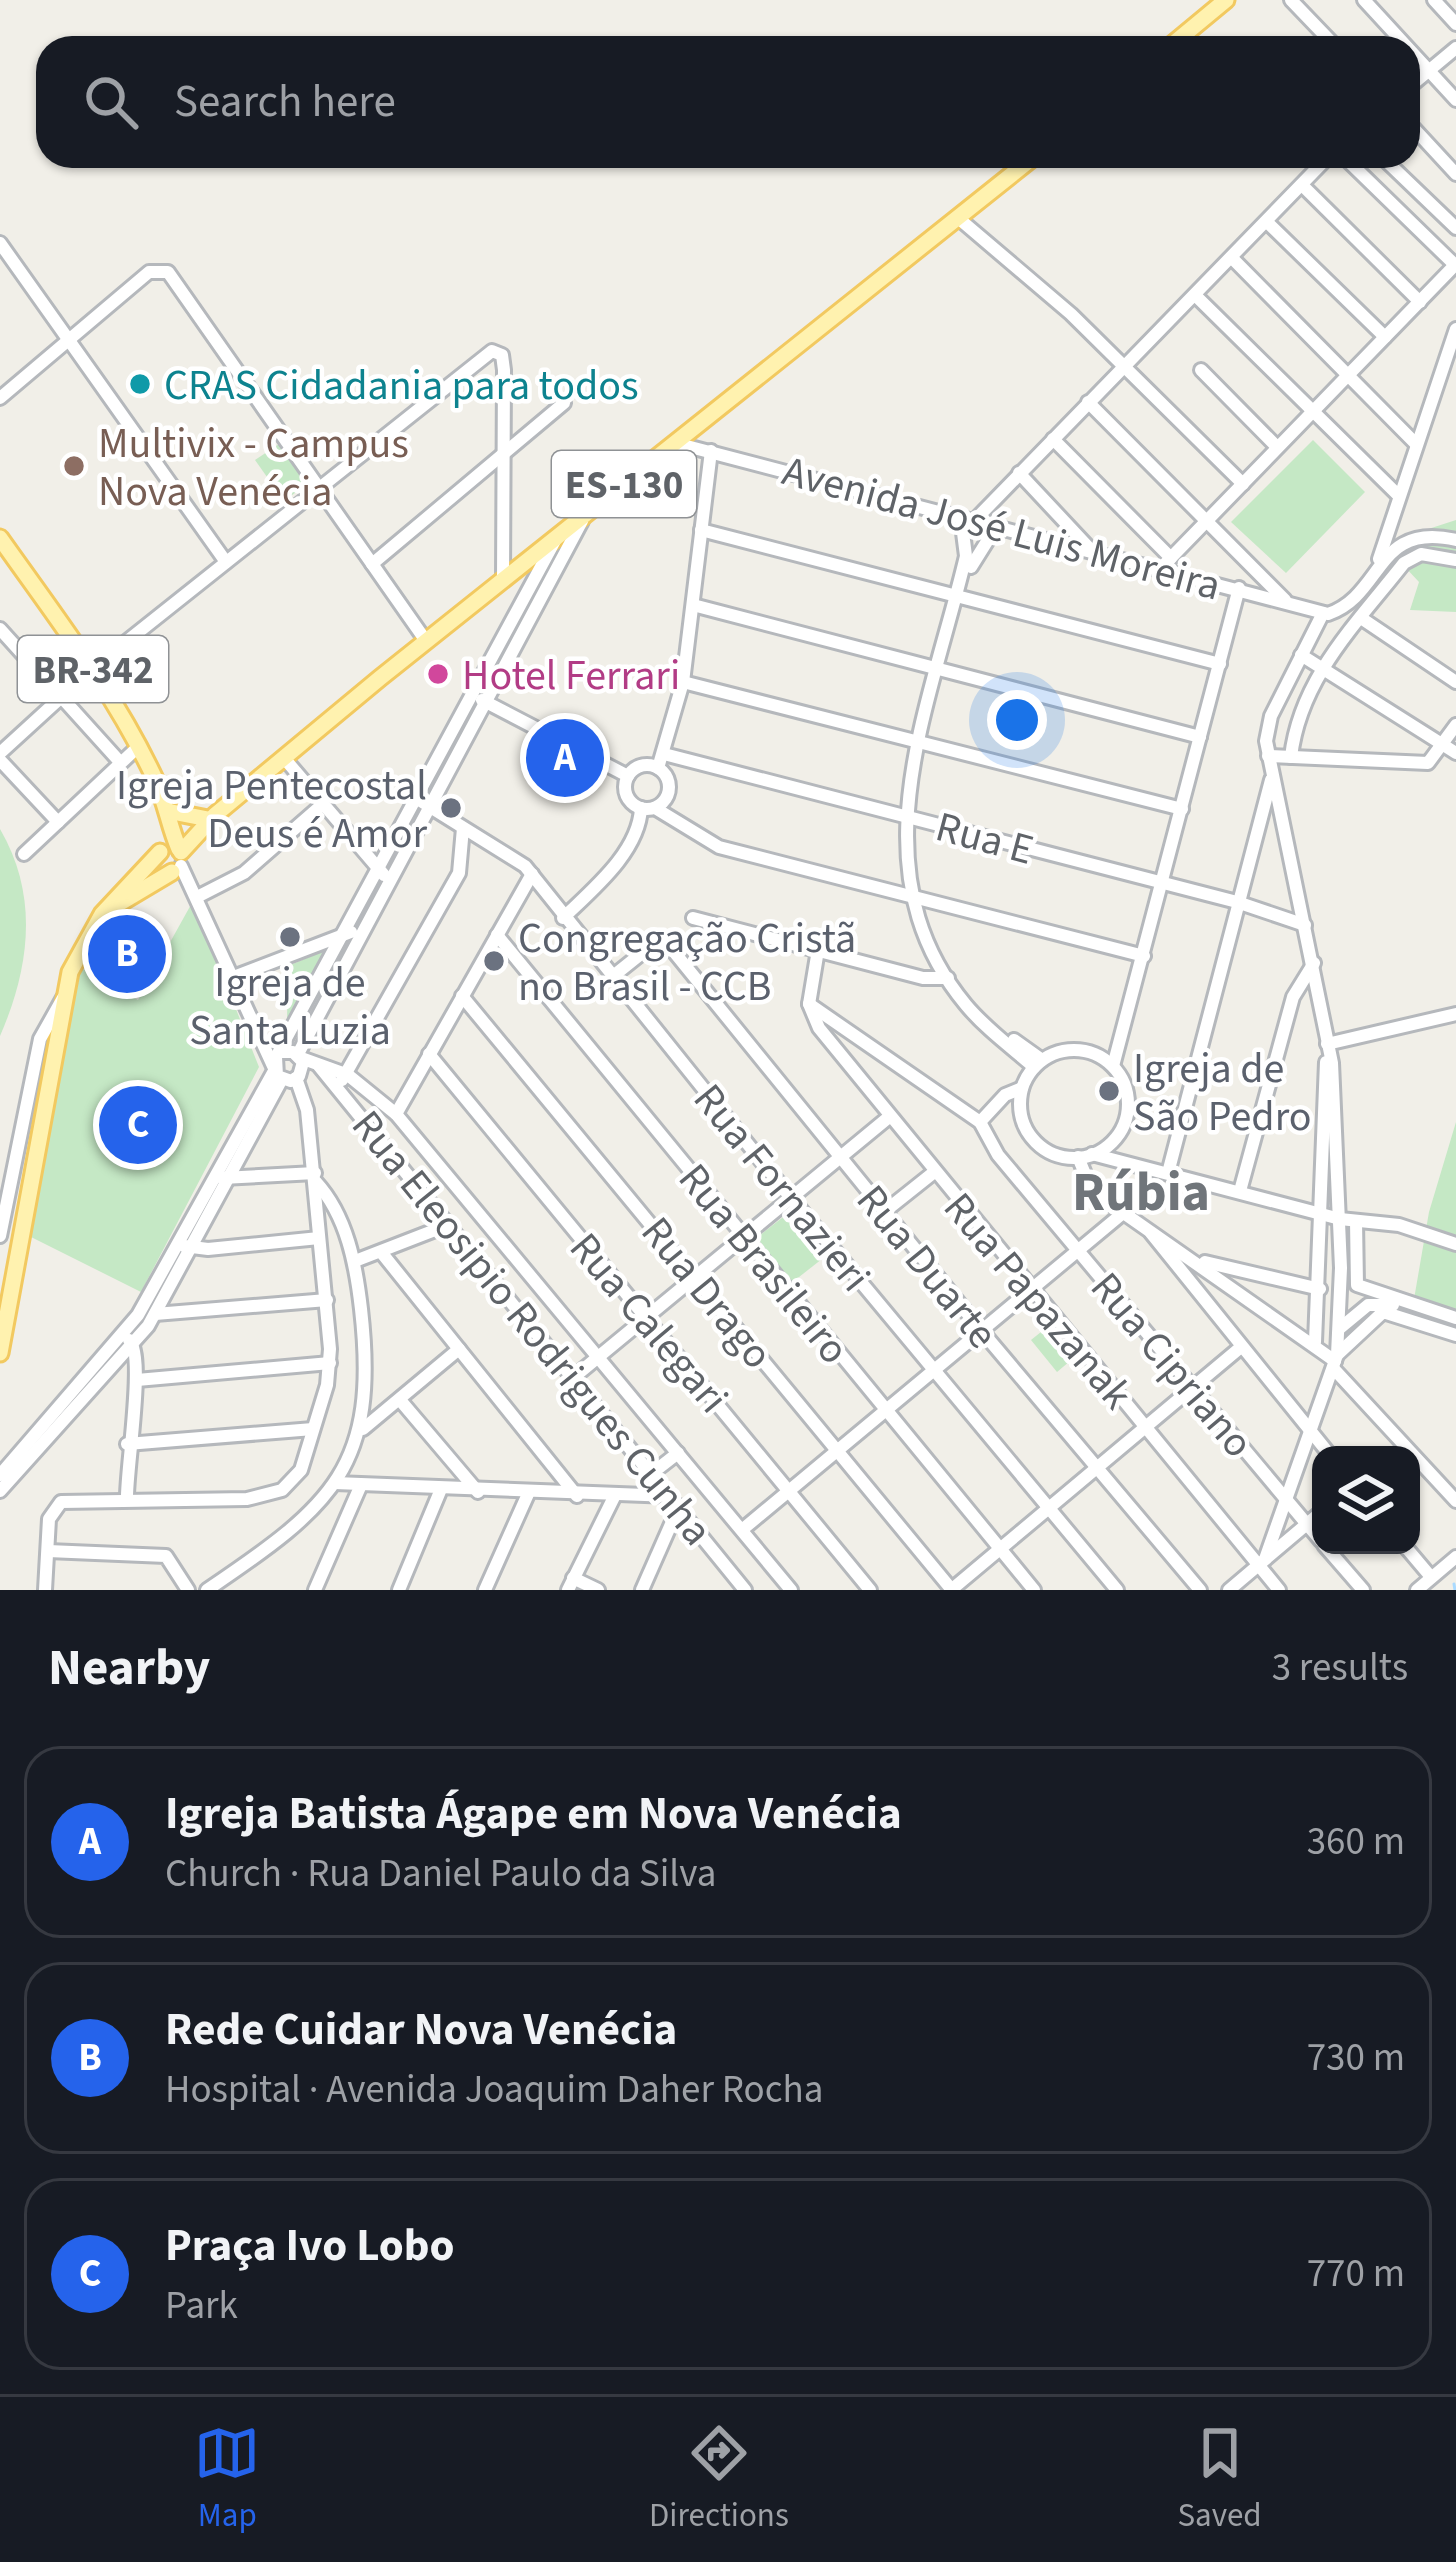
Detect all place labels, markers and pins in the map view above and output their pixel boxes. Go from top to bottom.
place label: CRAS Cidadania para todos [164,356,639,416]
marker: CRAS Cidadania para todos [127,371,153,397]
place label: Multivix - Campus Nova Venécia [98,414,409,522]
marker: Multivix - Campus Nova Venécia [61,453,87,479]
place label: Hotel Ferrari [462,646,680,706]
marker: Hotel Ferrari [425,661,451,687]
pin: A [526,713,604,803]
place label: Igreja Pentecostal Deus é Amor [116,756,427,864]
marker: Igreja Pentecostal Deus é Amor [438,795,464,821]
pin: B [88,909,166,999]
place label: Congregação Cristã no Brasil - CCB [518,909,856,1017]
marker: Igreja de Santa Luzia [277,924,303,950]
marker: Congregação Cristã no Brasil - CCB [481,948,507,974]
place label: Igreja de Santa Luzia [189,953,391,1061]
place label: Igreja de São Pedro [1133,1039,1312,1147]
marker: Igreja de São Pedro [1096,1078,1122,1104]
pin: C [99,1080,177,1170]

